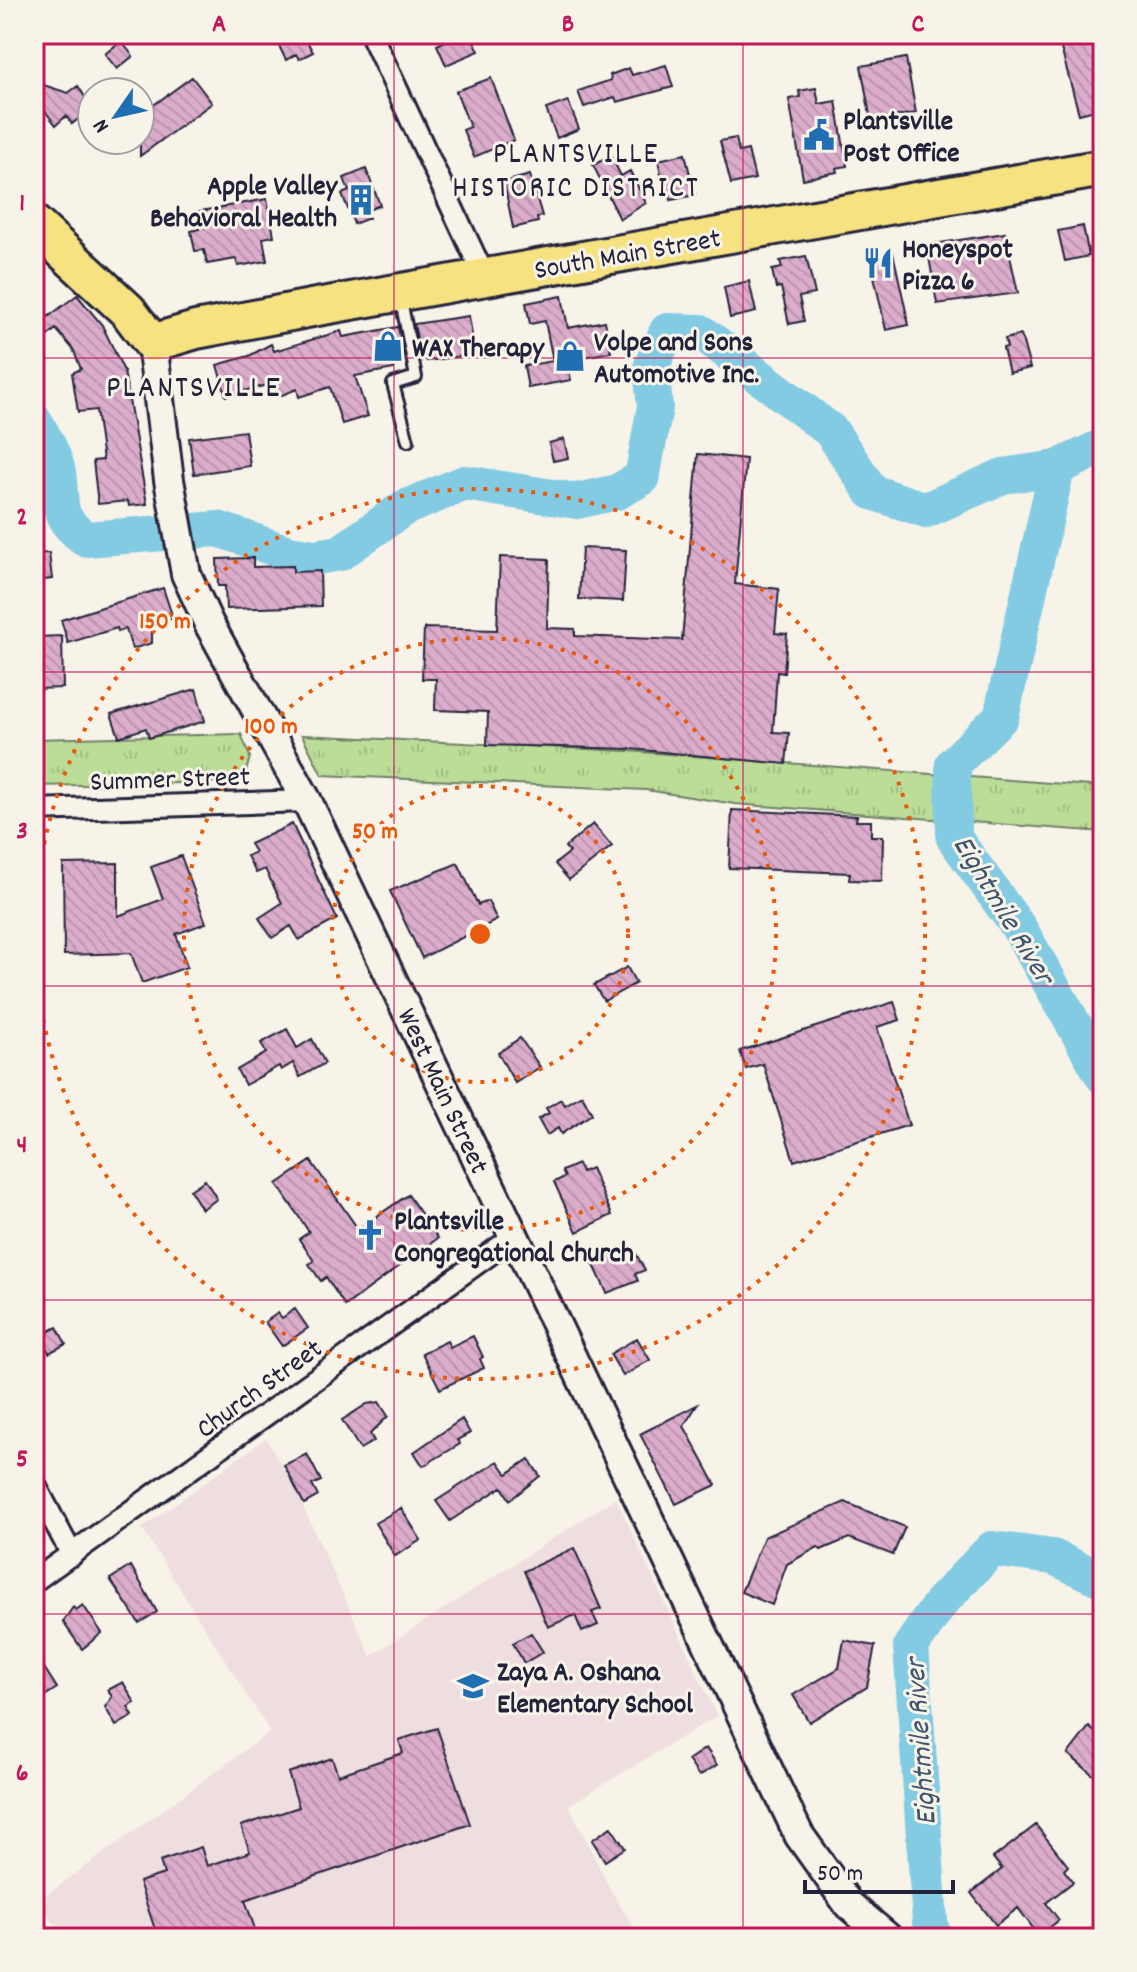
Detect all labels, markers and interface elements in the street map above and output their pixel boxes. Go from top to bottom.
text: A [212,7,226,44]
text: B [562,7,574,44]
text: C [912,7,925,44]
north arrow [76,76,156,156]
place label: Plantsville Post Office [843,104,960,176]
text: N [86,112,118,138]
public building icon: Plantsville Post Office [802,118,836,152]
district label: PLANTSVILLE HISTORIC DISTRICT [452,135,700,212]
place label: Apple Valley Behavioral Health [150,169,339,241]
building icon: Apple Valley Behavioral Health [344,183,378,217]
text: 1 [19,186,25,223]
street label: South Main Street [532,221,724,293]
place label: Honeyspot Pizza 6 [902,232,1014,304]
restaurant icon: Honeyspot Pizza 6 [861,246,895,280]
place label: Volpe and Sons Automotive Inc. [594,325,759,397]
shop icon: WAX Therapy [371,329,405,363]
place label: WAX Therapy [412,331,545,371]
shop icon: Volpe and Sons Automotive Inc. [553,339,587,373]
district label: PLANTSVILLE [106,367,282,413]
text: 2 [16,500,28,537]
text: 150 m [139,606,191,640]
text: 100 m [244,711,298,745]
street label: Summer Street [89,759,251,805]
text: 3 [16,814,28,851]
text: 50 m [352,816,398,850]
water label: Eightmile River [940,829,1064,997]
centre of rings [466,920,494,948]
street label: West Main Street [385,1003,496,1182]
text: 4 [17,1128,27,1165]
place label: Plantsville Congregational Church [394,1204,634,1276]
church icon: Plantsville Congregational Church [353,1218,387,1252]
street label: Church Street [189,1331,332,1451]
text: 5 [16,1442,28,1479]
water label: Eightmile River [896,1654,951,1827]
place label: Zaya A. Oshana Elementary School [497,1655,693,1727]
school or university icon: Zaya A. Oshana Elementary School [456,1669,490,1703]
text: 6 [16,1756,28,1793]
scale bar [805,1844,953,1894]
text: 50 m [817,1858,863,1892]

